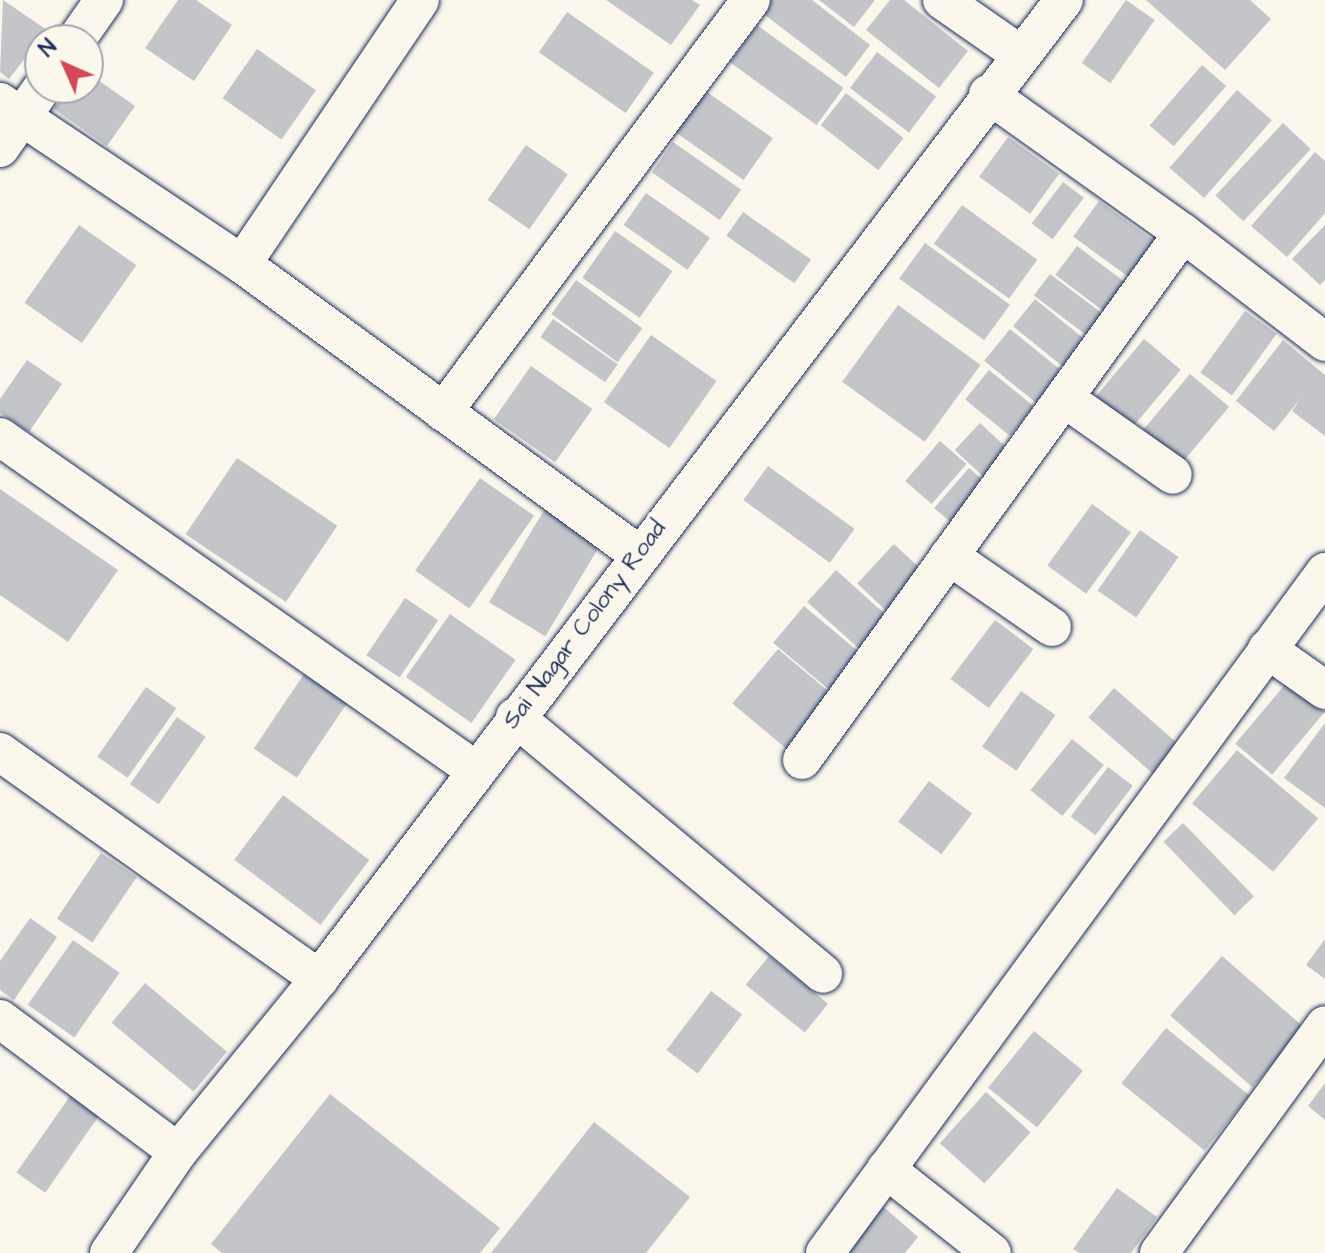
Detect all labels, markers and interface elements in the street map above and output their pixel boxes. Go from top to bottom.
north arrow [24,24,104,104]
text: N [32,32,64,64]
street label: Sai Nagar Colony Road [497,515,673,735]

